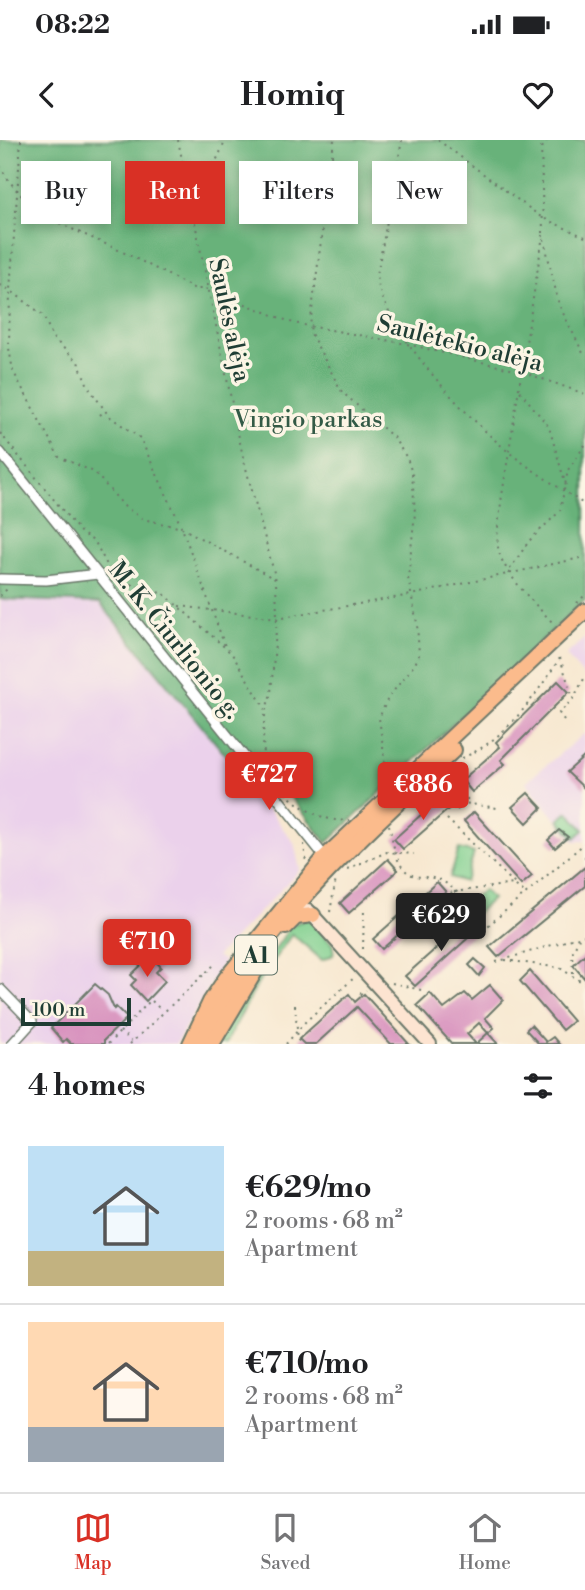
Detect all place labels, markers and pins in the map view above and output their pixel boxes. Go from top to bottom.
pin: €727 [228,752,310,812]
pin: €886 [382,762,464,822]
pin: €629 [400,894,482,953]
pin: €710 [106,920,188,979]

